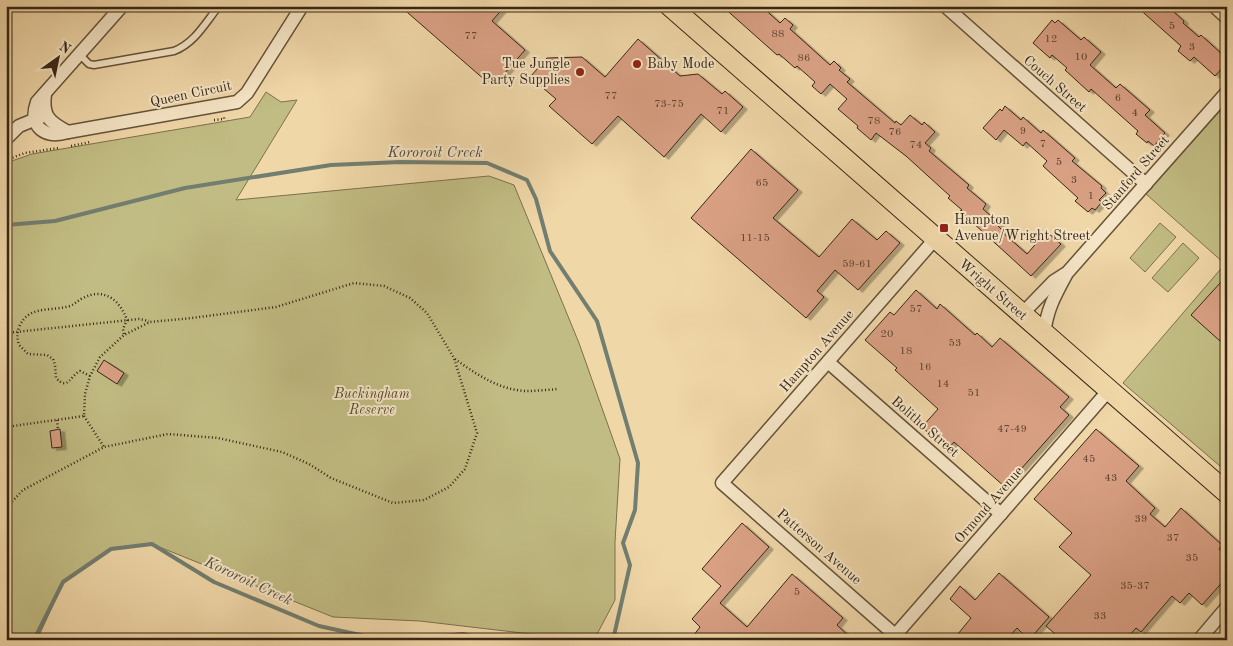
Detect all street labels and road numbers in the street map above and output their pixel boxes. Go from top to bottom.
street label: Couch Street [1021,53,1089,115]
street label: Queen Circuit [149,79,233,109]
street label: Stanford Street [1100,133,1172,213]
street label: Wright Street [956,257,1030,323]
street label: Hampton Avenue [778,307,856,395]
street label: Bolitho Street [888,394,962,460]
street label: Ormond Avenue [952,464,1026,546]
street label: Patterson Avenue [774,507,864,587]

